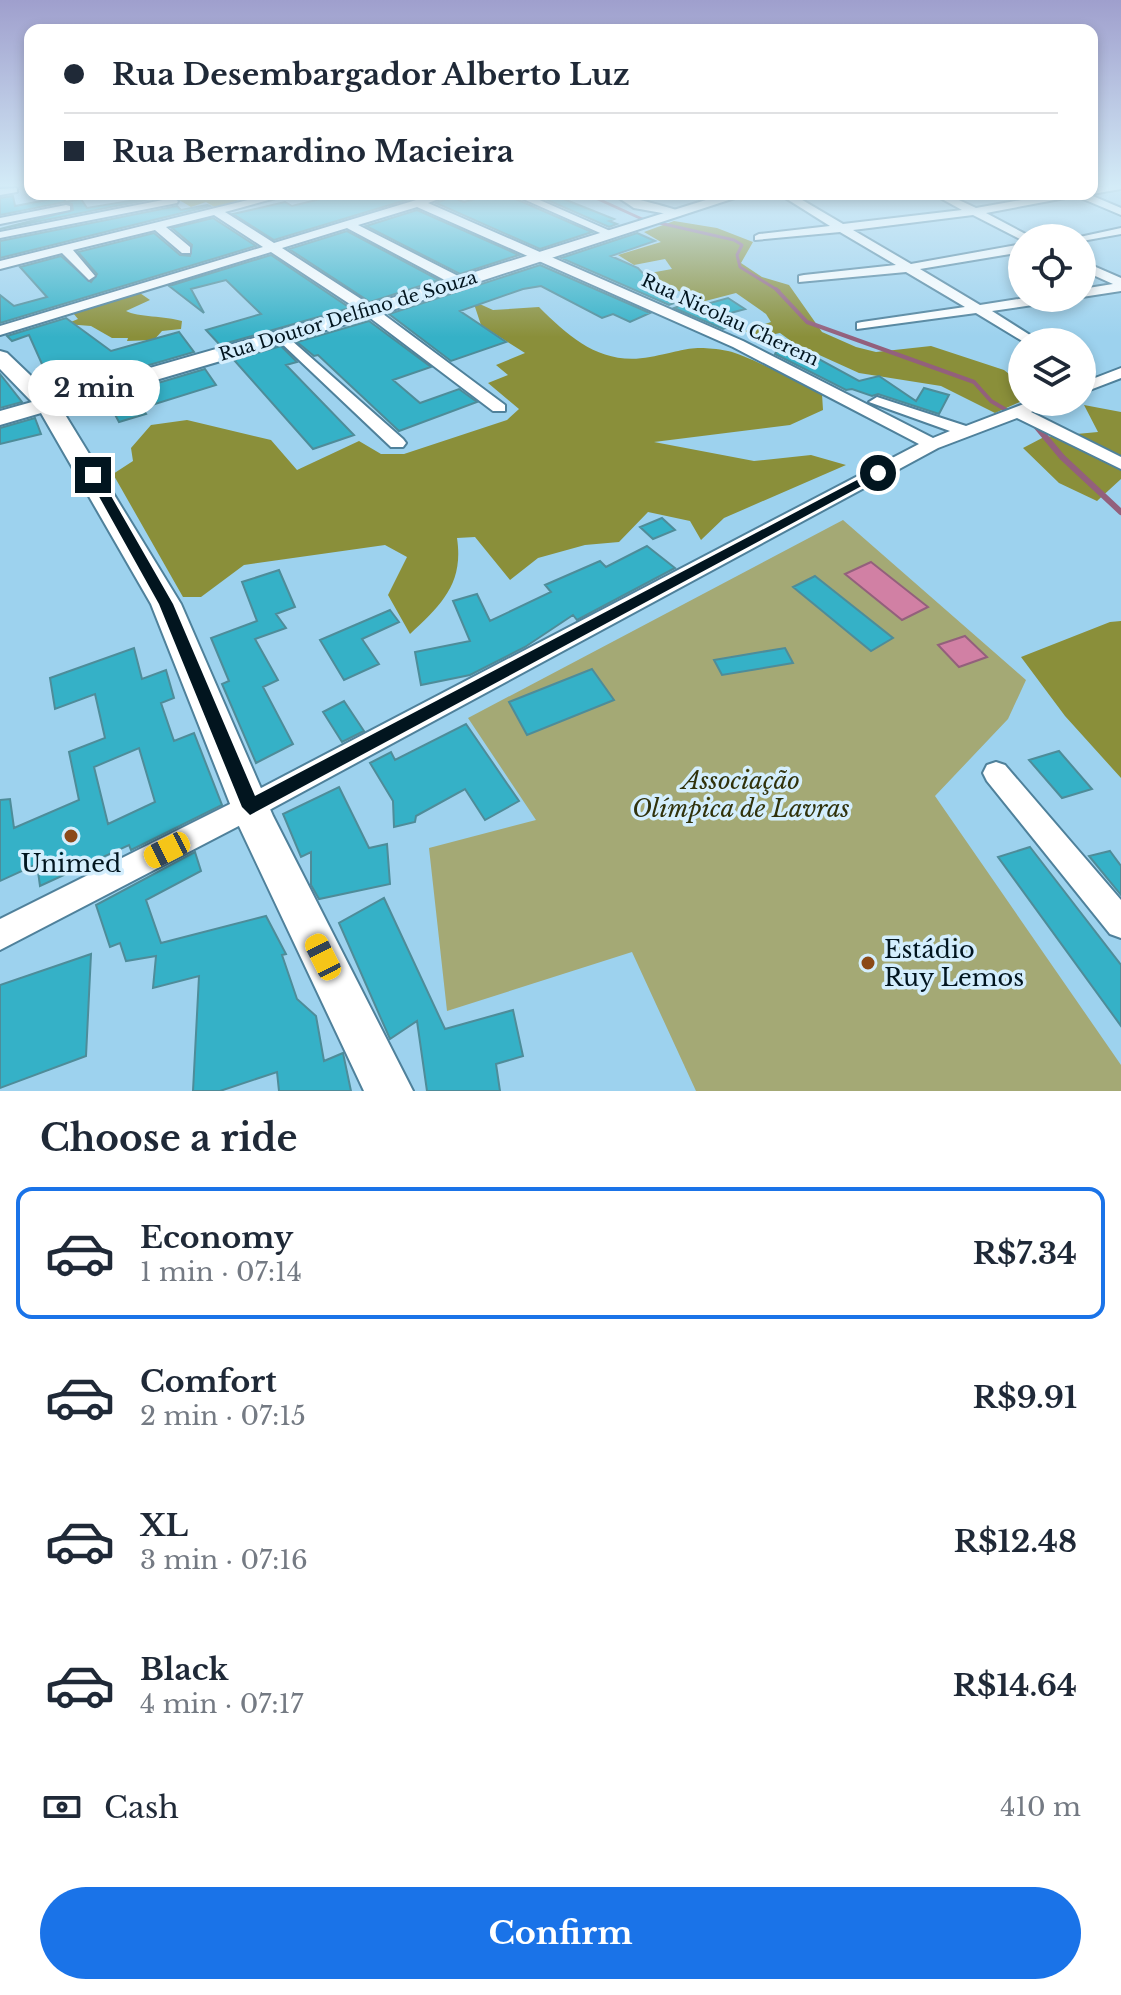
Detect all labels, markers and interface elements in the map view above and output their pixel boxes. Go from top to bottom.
text: Rua Desembargador Alberto Luz [112,56,630,93]
text: Rua Bernardino Macieira [112,133,514,170]
map controls [1008,224,1096,416]
button: locate [1008,224,1096,312]
street label: Rua Doutor Delfino de Souza [216,266,480,366]
street label: Rua Nicolau Cherem [638,269,822,371]
button: layers [1008,328,1096,416]
callout: 2 min [27,359,159,415]
text: 2 min [54,372,134,404]
route start [860,455,896,491]
route end [75,457,111,493]
park label: Associação Olímpica de Lavras [632,766,850,823]
marker: Unimed [62,827,80,845]
car [140,828,194,872]
place label: Unimed [21,849,121,878]
car [301,930,345,984]
place label: Estádio Ruy Lemos [884,935,1024,992]
marker: Estádio Ruy Lemos [859,954,877,972]
text: Choose a ride [40,1116,297,1161]
icon: car [44,1217,116,1289]
text: Economy [140,1219,293,1256]
text: R$7.34 [973,1235,1077,1272]
text: 1 min · 07:14 [140,1256,302,1288]
icon: car [44,1361,116,1433]
text: Comfort [140,1363,277,1400]
text: R$9.91 [973,1379,1077,1416]
text: 2 min · 07:15 [140,1400,306,1432]
icon: car [44,1505,116,1577]
text: XL [140,1507,188,1544]
text: R$12.48 [954,1523,1077,1560]
text: 3 min · 07:16 [140,1544,308,1576]
icon: car [44,1649,116,1721]
text: Black [140,1651,228,1688]
text: R$14.64 [953,1667,1077,1704]
text: 4 min · 07:17 [140,1688,303,1720]
icon: cash [40,1785,84,1829]
text: Cash [104,1789,179,1826]
text: 410 m [1000,1791,1081,1823]
button: Confirm [40,1887,1081,1979]

